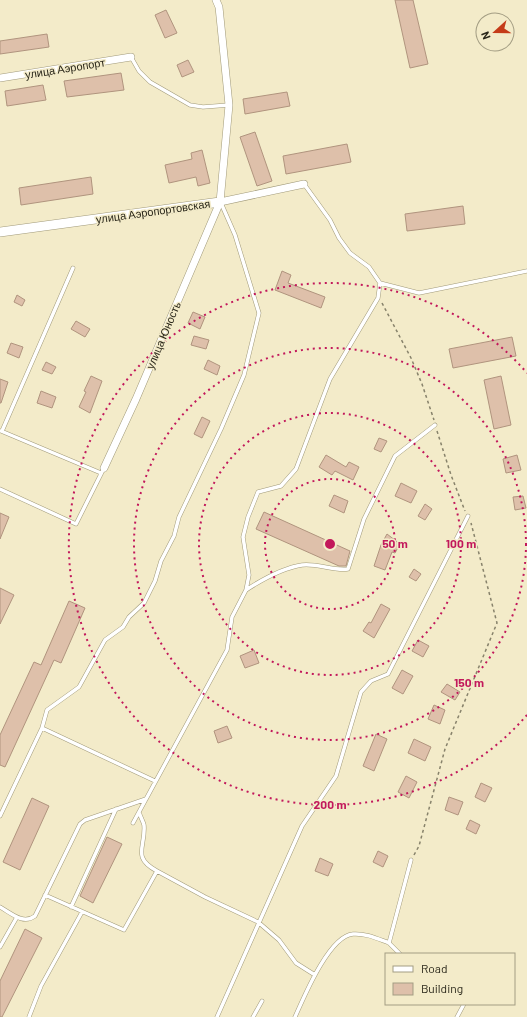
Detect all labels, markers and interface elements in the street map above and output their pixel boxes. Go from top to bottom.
north arrow [475,12,515,52]
text: N [478,30,493,42]
street label: улица Аэропорт [24,55,106,81]
street label: улица Аэропортовская [95,197,211,225]
street label: улица Юность [143,299,183,371]
text: 50 m [382,536,408,550]
text: 100 m [446,536,476,550]
centre of rings [323,537,337,551]
text: 150 m [454,675,484,689]
text: 200 m [314,797,346,811]
legend [385,953,515,1005]
text: Road [421,961,448,975]
text: Building [421,981,463,995]

